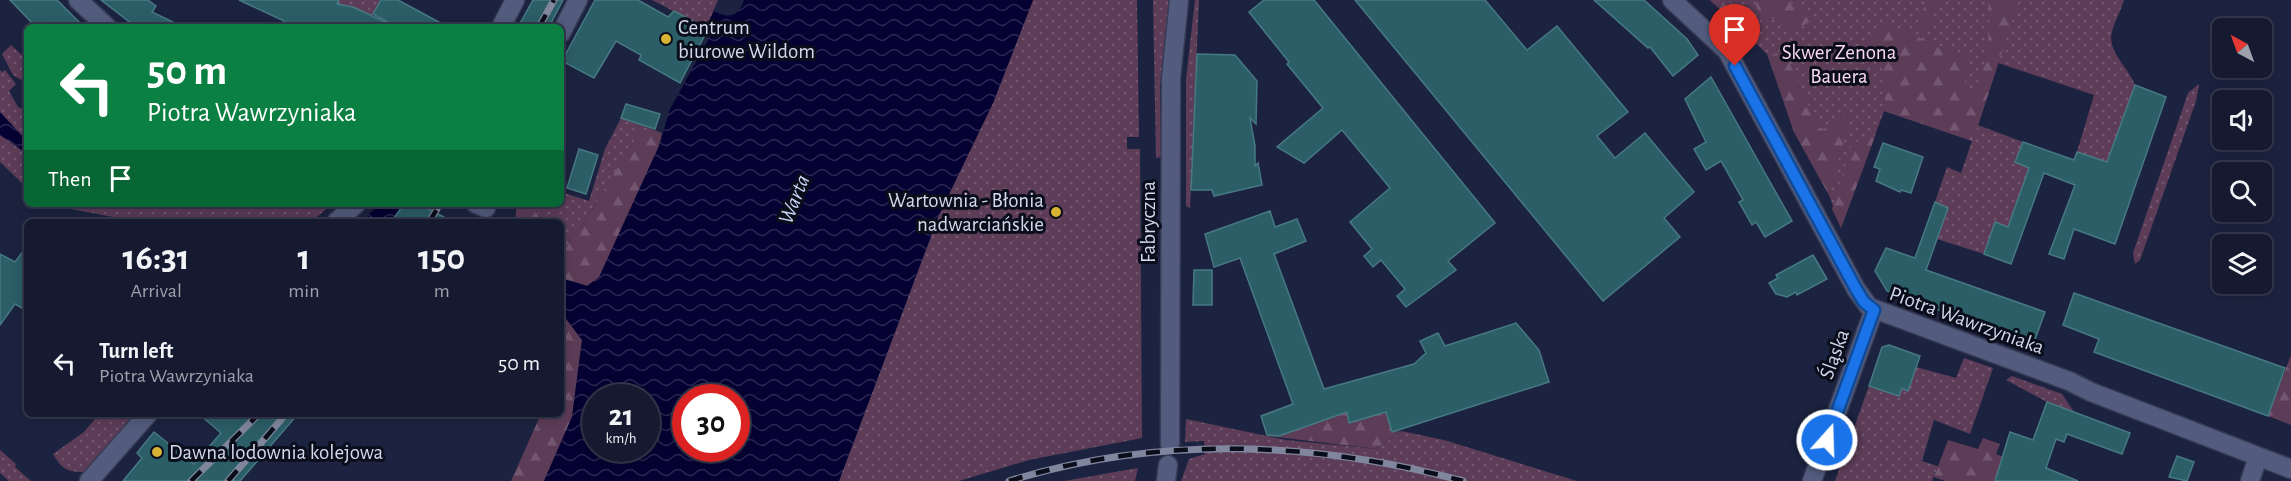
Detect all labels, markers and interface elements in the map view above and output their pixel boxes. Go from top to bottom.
pin [1709,4,1760,66]
icon: arrive [1718,13,1751,46]
place label: Centrum biurowe Wildom [678,17,815,62]
north arrow [2212,18,2272,78]
map controls [2212,18,2272,294]
marker: Centrum biurowe Wildom [659,32,673,46]
park label: Skwer Zenona Bauera [1782,42,1897,87]
icon: left [48,48,126,126]
text: 50 m [147,50,227,92]
button: sound [2212,90,2272,150]
text: Piotra Wawrzyniaka [147,99,356,126]
icon: arrive [104,162,137,195]
button: search [2212,162,2272,222]
text: Then [48,168,92,190]
water label: Warta [774,172,814,227]
street label: Fabryczna [1138,181,1159,263]
place label: Wartownia - Błonia nadwarciańskie [888,190,1044,235]
marker: Wartownia - Błonia nadwarciańskie [1049,205,1063,219]
button: layers [2212,234,2272,294]
text: 16:31 [123,240,190,276]
text: 1 [297,240,310,276]
text: 150 [418,240,465,276]
text: Arrival [130,281,182,301]
text: min [288,281,319,301]
text: m [434,281,450,301]
street label: Piotra Wawrzyniaka [1887,283,2047,358]
street label: Śląska [1813,325,1853,382]
text: Turn left [99,340,173,362]
icon: left [48,347,81,380]
text: 50 m [498,352,540,374]
text: Piotra Wawrzyniaka [99,366,254,386]
speed limit sign: 30 [672,384,750,462]
text: 21 [609,401,633,431]
position arrow [1795,408,1859,472]
text: km/h [606,431,636,446]
place label: Dawna lodownia kolejowa [169,442,384,463]
marker: Dawna lodownia kolejowa [150,445,164,459]

